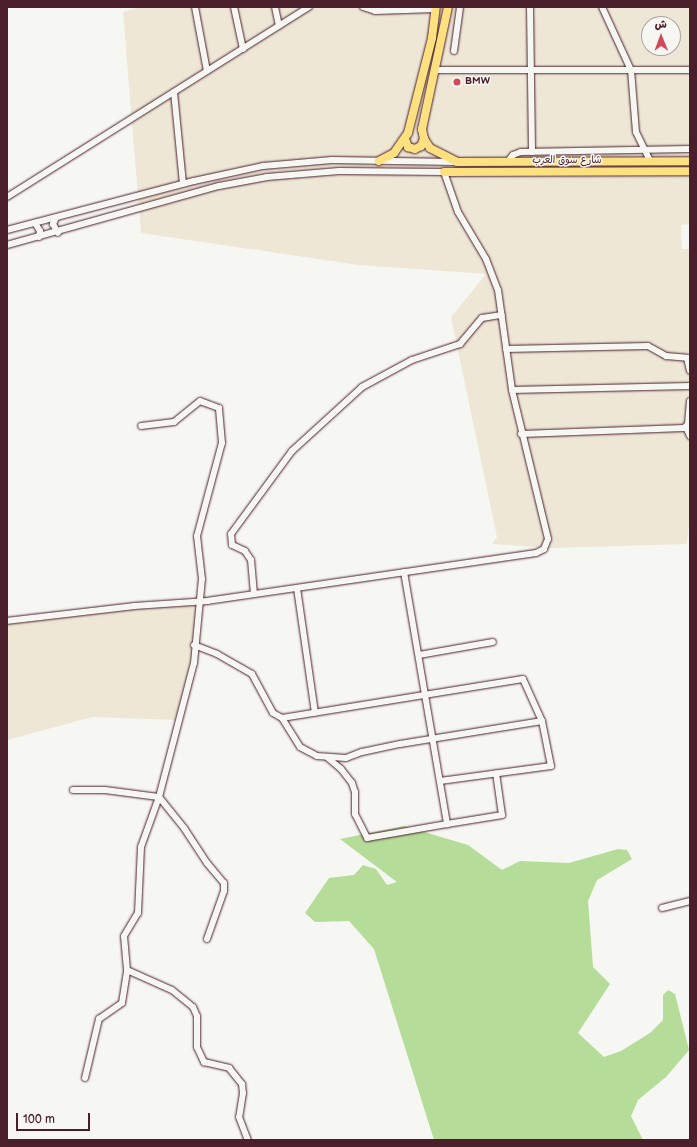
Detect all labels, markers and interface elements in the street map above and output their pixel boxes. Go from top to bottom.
north arrow [641,16,681,56]
text: ش [655,18,667,31]
place label: BMW [465,76,490,88]
marker: BMW [452,77,462,87]
street label: شارع سوق العرب [532,155,602,167]
scale bar [18,1105,92,1131]
text: 100 m [23,1112,55,1127]

